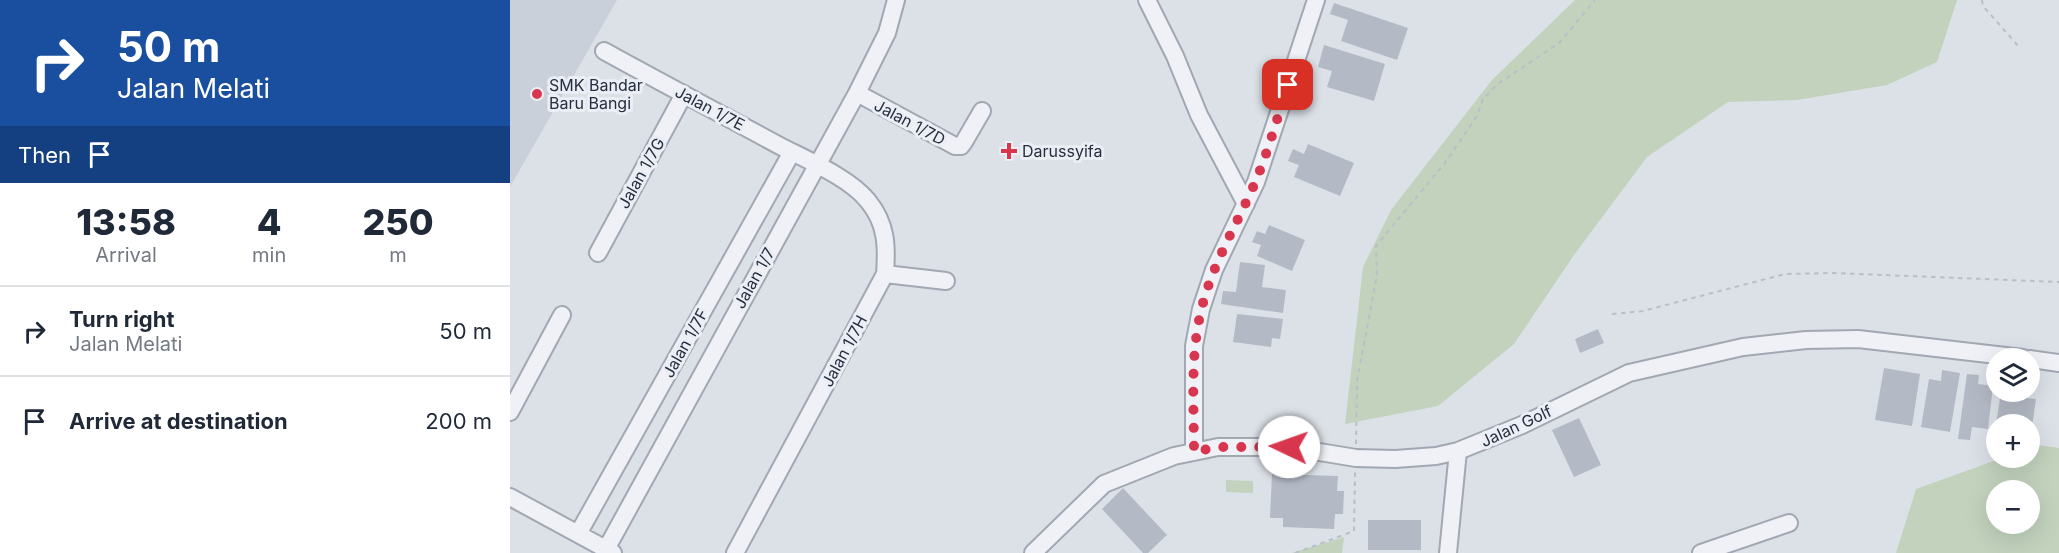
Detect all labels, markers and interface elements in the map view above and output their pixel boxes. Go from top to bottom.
text: 50 m [117,21,220,72]
icon: right [18,24,96,102]
pin [1262,59,1313,110]
icon: arrive [1271,68,1304,101]
text: Jalan Melati [117,72,270,105]
place label: SMK Bandar Baru Bangi [549,75,643,113]
street label: Jalan 1/7E [672,81,748,135]
marker: SMK Bandar Baru Bangi [530,87,544,101]
street label: Jalan 1/7D [871,95,949,149]
street label: Jalan 1/7G [613,134,669,212]
icon: arrive [83,138,116,171]
place label: Darussyifa [1022,141,1102,161]
text: Then [18,142,71,168]
marker: Darussyifa [1000,142,1018,160]
text: 13:58 [76,200,176,244]
text: 4 [257,200,282,244]
text: 250 [362,200,434,244]
text: Arrival [95,243,157,267]
text: min [252,243,286,267]
text: m [389,243,407,267]
street label: Jalan 1/7 [729,244,779,312]
street label: Jalan 1/7F [658,305,712,381]
text: Turn right [69,306,175,332]
street label: Jalan 1/7H [817,312,871,390]
icon: right [18,315,51,348]
text: 50 m [439,318,492,344]
text: Jalan Melati [69,332,182,356]
map controls [1986,348,2040,534]
button: layers [1986,348,2040,402]
street label: Jalan Golf [1477,401,1555,451]
icon: arrive [18,405,51,438]
text: Arrive at destination [69,408,288,434]
text: 200 m [425,408,492,434]
button: + [1986,414,2040,468]
position arrow [1257,415,1321,479]
button: − [1986,480,2040,534]

